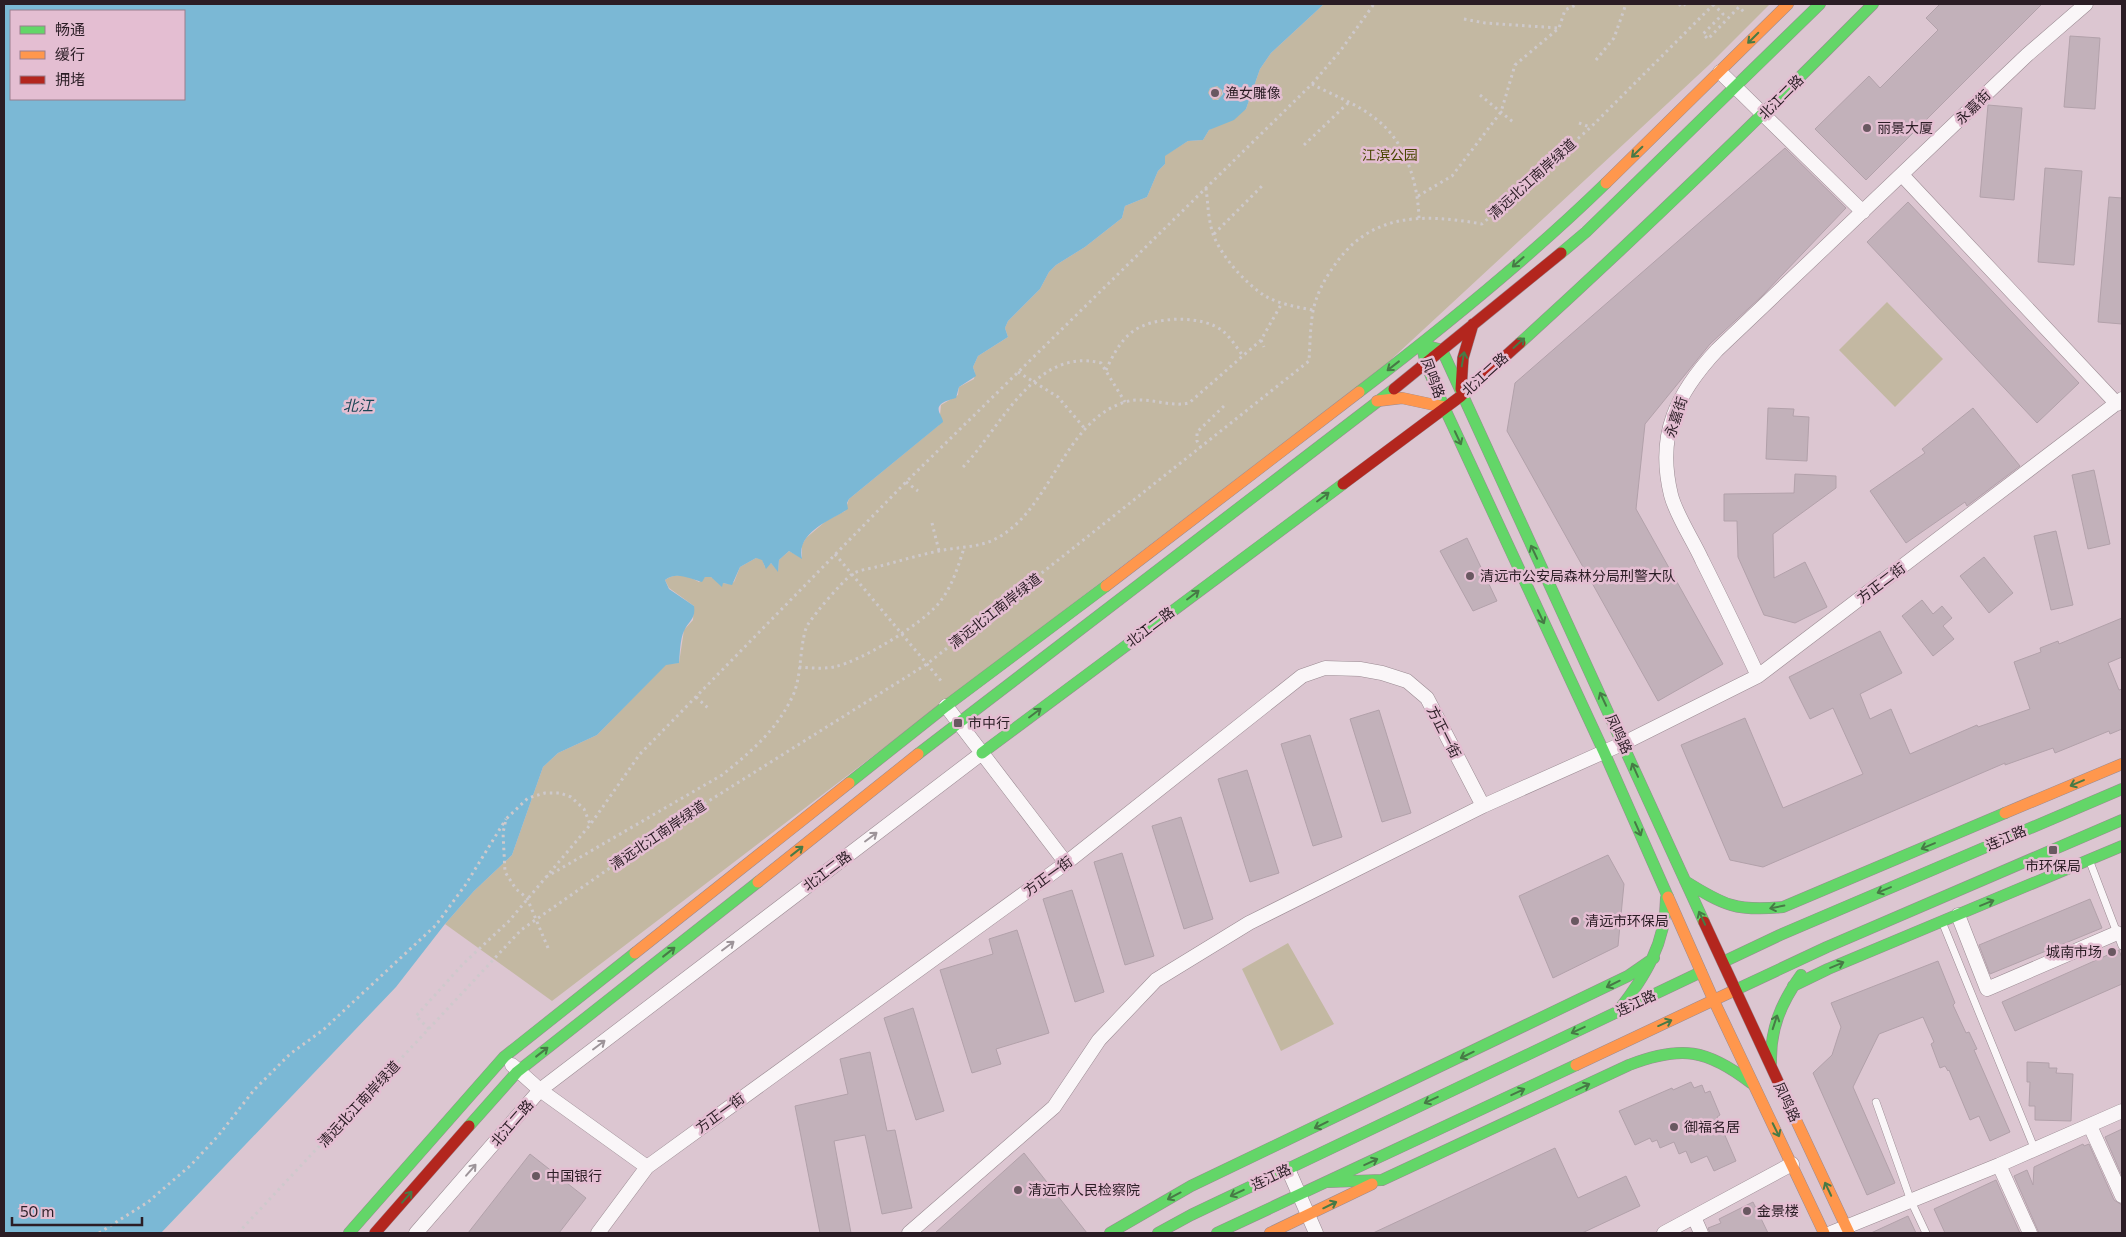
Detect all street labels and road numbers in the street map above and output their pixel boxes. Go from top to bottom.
street label: 北江二路 [1755,71,1806,122]
street label: 永嘉街 [1952,86,1994,127]
street label: 清远北江南岸绿道 [1484,135,1579,222]
street label: 北江二路 [1458,349,1511,399]
street label: 凤鸣路 [1418,355,1449,400]
street label: 永嘉街 [1661,394,1690,439]
street label: 方正二街 [1853,559,1908,606]
street label: 清远北江南岸绿道 [945,569,1044,652]
street label: 北江二路 [1122,603,1177,650]
street label: 方正一街 [1424,703,1465,761]
street label: 凤鸣路 [1603,711,1636,756]
street label: 清远北江南岸绿道 [607,796,709,873]
street label: 连江路 [1983,822,2028,854]
street label: 北江二路 [799,847,854,894]
street label: 方正一街 [1020,852,1075,899]
street label: 连江路 [1613,986,1658,1019]
street label: 清远北江南岸绿道 [314,1057,403,1150]
street label: 凤鸣路 [1771,1079,1804,1124]
street label: 方正一街 [692,1089,747,1136]
street label: 北江二路 [487,1096,536,1149]
street label: 连江路 [1248,1160,1293,1193]

